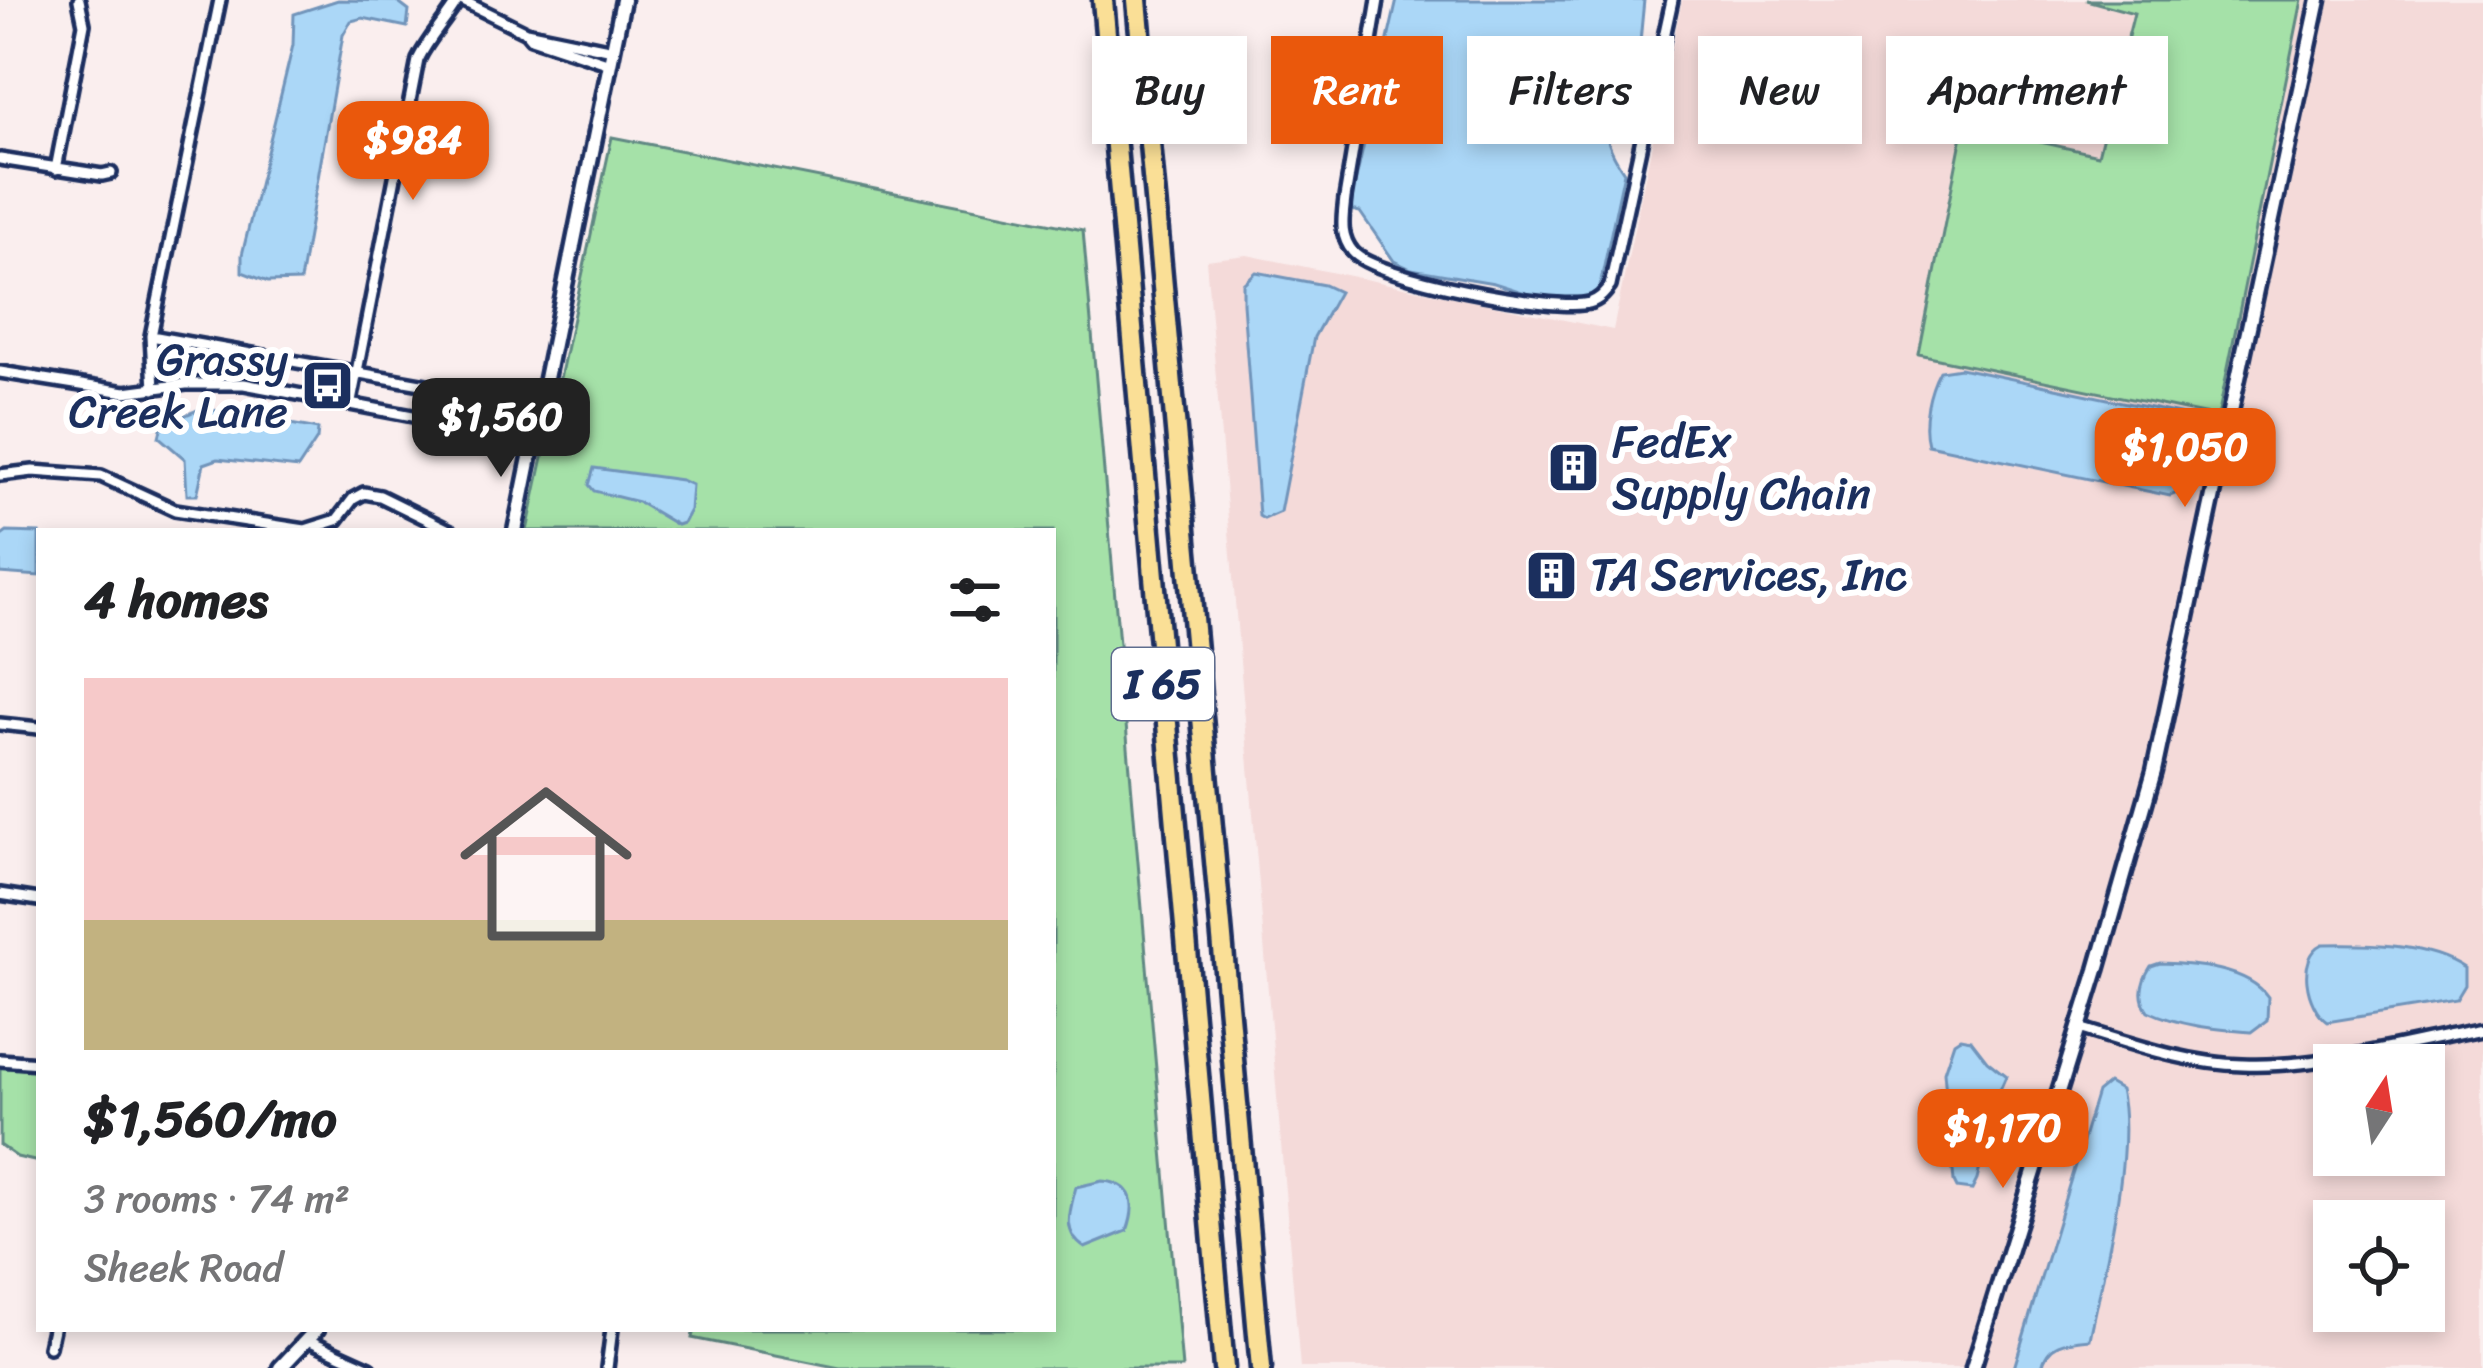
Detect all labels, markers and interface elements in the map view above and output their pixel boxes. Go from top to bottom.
chip: Buy [1092,36,1247,144]
chip: Rent [1271,36,1443,144]
chip: Filters [1467,36,1674,144]
chip: New [1698,36,1862,144]
chip: Apartment [1886,36,2168,144]
pin: $984 [342,101,484,203]
text: $984 [364,105,462,174]
place label: Grassy Creek Lane [69,320,289,452]
bus stop icon: Grassy Creek Lane [299,358,355,414]
pin: $1,560 [403,378,599,480]
text: $1,560 [439,382,563,451]
place label: FedEx Supply Chain [1612,402,1871,534]
pin: $1,050 [2087,408,2283,510]
text: $1,050 [2122,412,2248,481]
building icon: FedEx Supply Chain [1545,440,1601,496]
place label: TA Services, Inc [1590,535,1907,615]
building icon: TA Services, Inc [1523,547,1579,603]
text: 4 homes [84,555,268,645]
icon: filters [942,567,1008,633]
road number: I 65 [1112,648,1214,720]
icon: home [438,756,654,972]
north arrow [2313,1044,2445,1176]
map controls [2313,1044,2445,1332]
text: $1,560/mo [84,1074,337,1164]
pin: $1,170 [1905,1089,2101,1191]
text: $1,170 [1944,1093,2062,1162]
text: 3 rooms · 74 m² [84,1164,350,1233]
button: locate [2313,1200,2445,1332]
text: Sheek Road [84,1233,283,1302]

